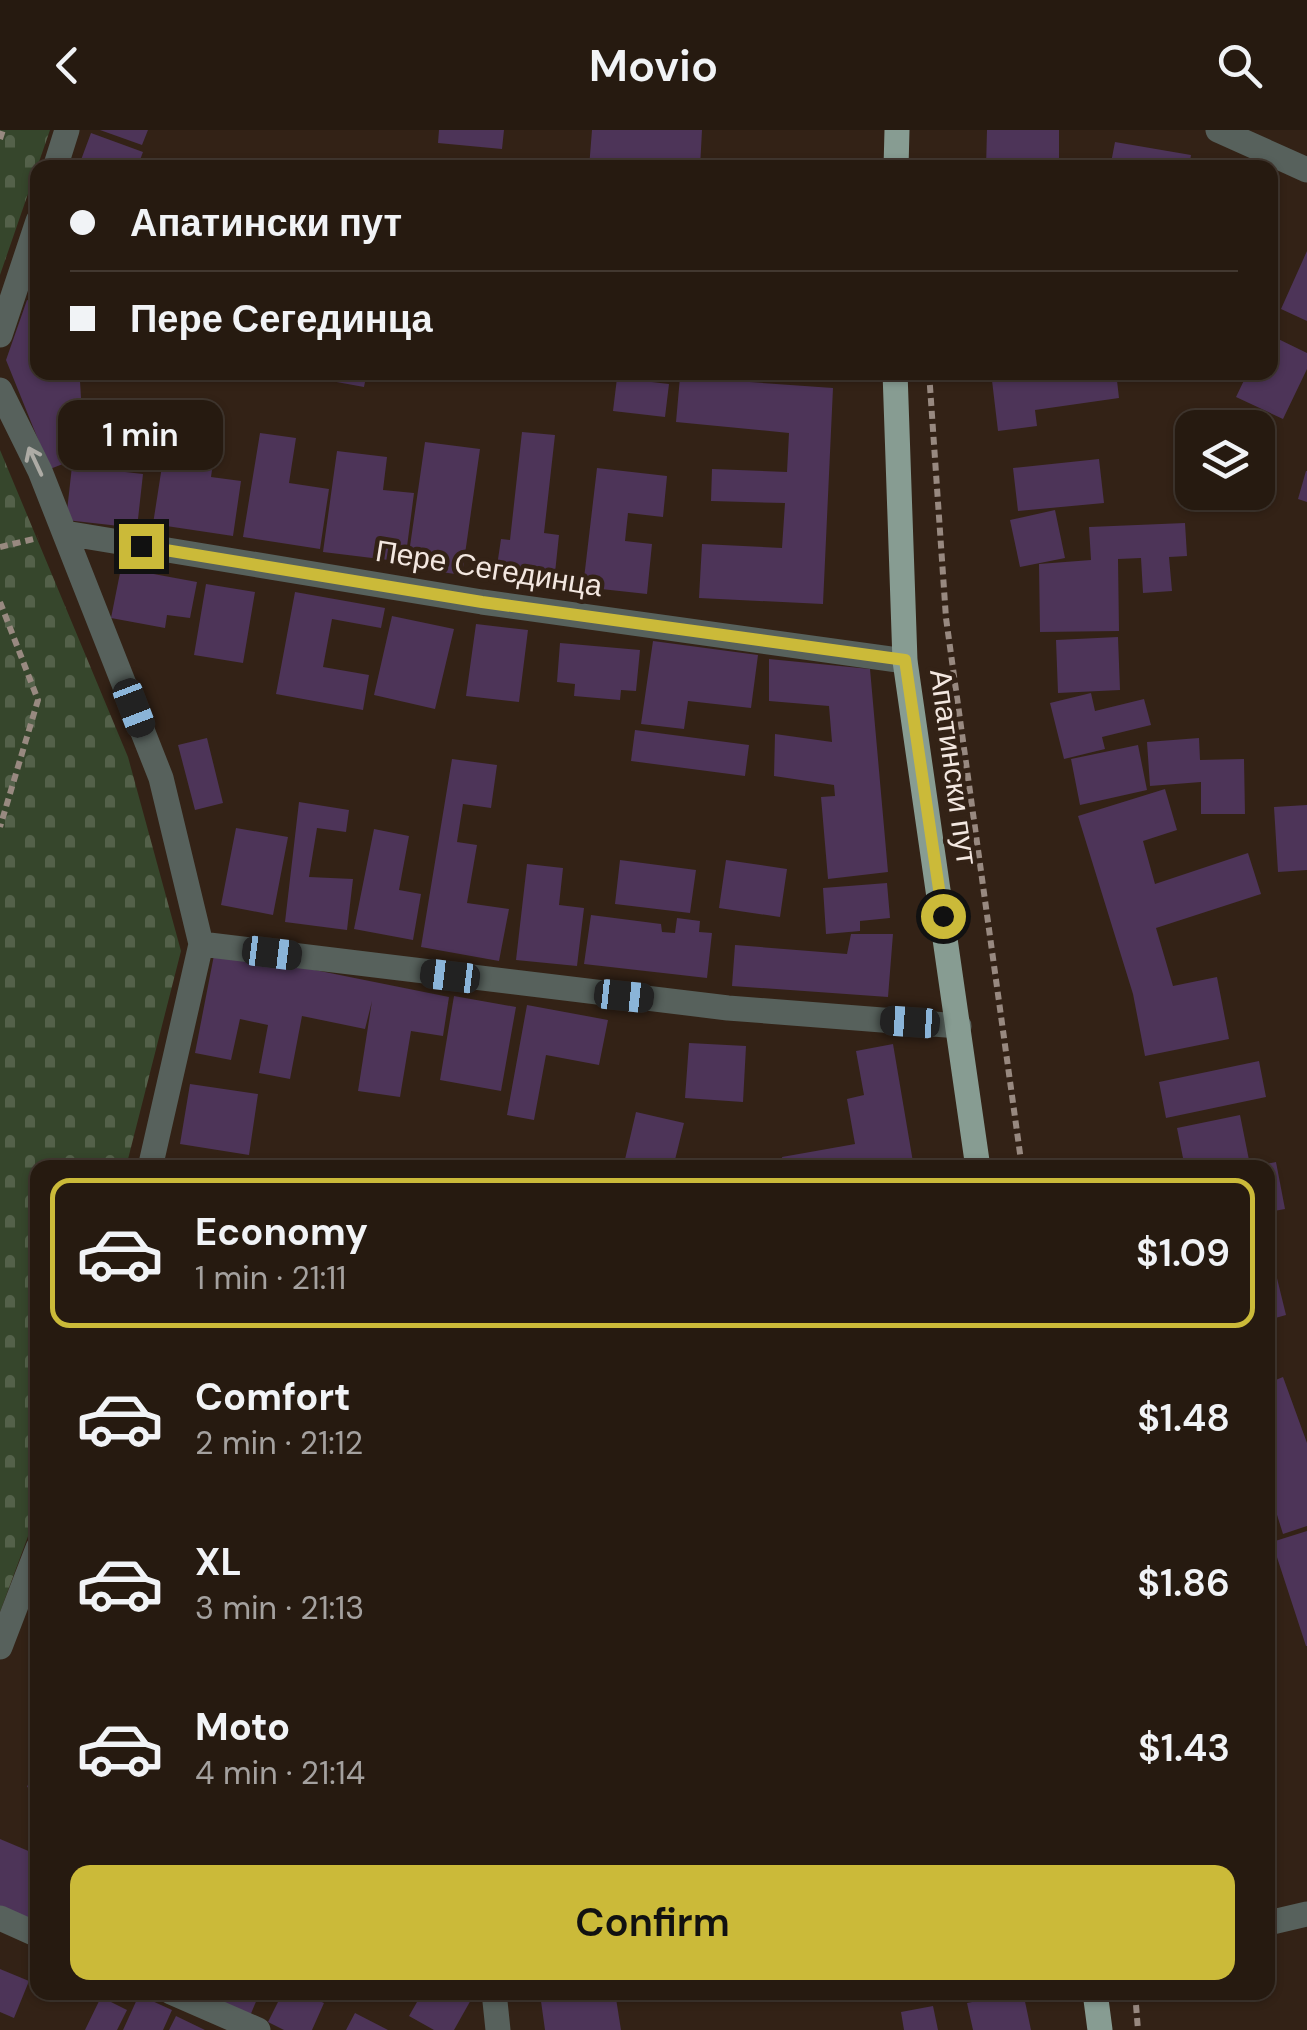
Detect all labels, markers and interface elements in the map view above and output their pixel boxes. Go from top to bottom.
text: Movio [589,36,718,95]
icon: back [40,38,95,93]
icon: search [1212,38,1267,93]
text: Апатински пут [130,198,402,248]
text: Пере Сегединца [130,294,433,344]
callout: 1 min [58,401,224,471]
map controls [1175,410,1275,510]
button: layers [1175,410,1275,510]
text: 1 min [102,414,179,456]
one-way arrow [24,447,43,477]
route end [119,524,164,569]
street label: Пере Сегединца [373,531,605,605]
street label: Апатински пут [921,667,987,868]
car [109,675,159,741]
route start [921,894,966,939]
car [240,934,304,972]
car [418,957,482,995]
car [593,978,655,1014]
car [879,1005,941,1039]
text: Economy [195,1207,368,1257]
icon: car [75,1208,165,1298]
text: $1.09 [1136,1228,1230,1278]
text: 1 min · 21:11 [195,1257,346,1299]
text: Comfort [195,1372,351,1422]
icon: car [75,1373,165,1463]
text: $1.48 [1137,1393,1230,1443]
text: 2 min · 21:12 [195,1422,363,1464]
text: XL [195,1537,242,1587]
icon: car [75,1538,165,1628]
text: $1.86 [1137,1558,1230,1608]
text: 3 min · 21:13 [195,1587,364,1629]
text: Moto [195,1702,290,1752]
icon: car [75,1703,165,1793]
text: $1.43 [1138,1723,1230,1773]
text: 4 min · 21:14 [195,1752,365,1794]
button: Confirm [70,1865,1235,1980]

